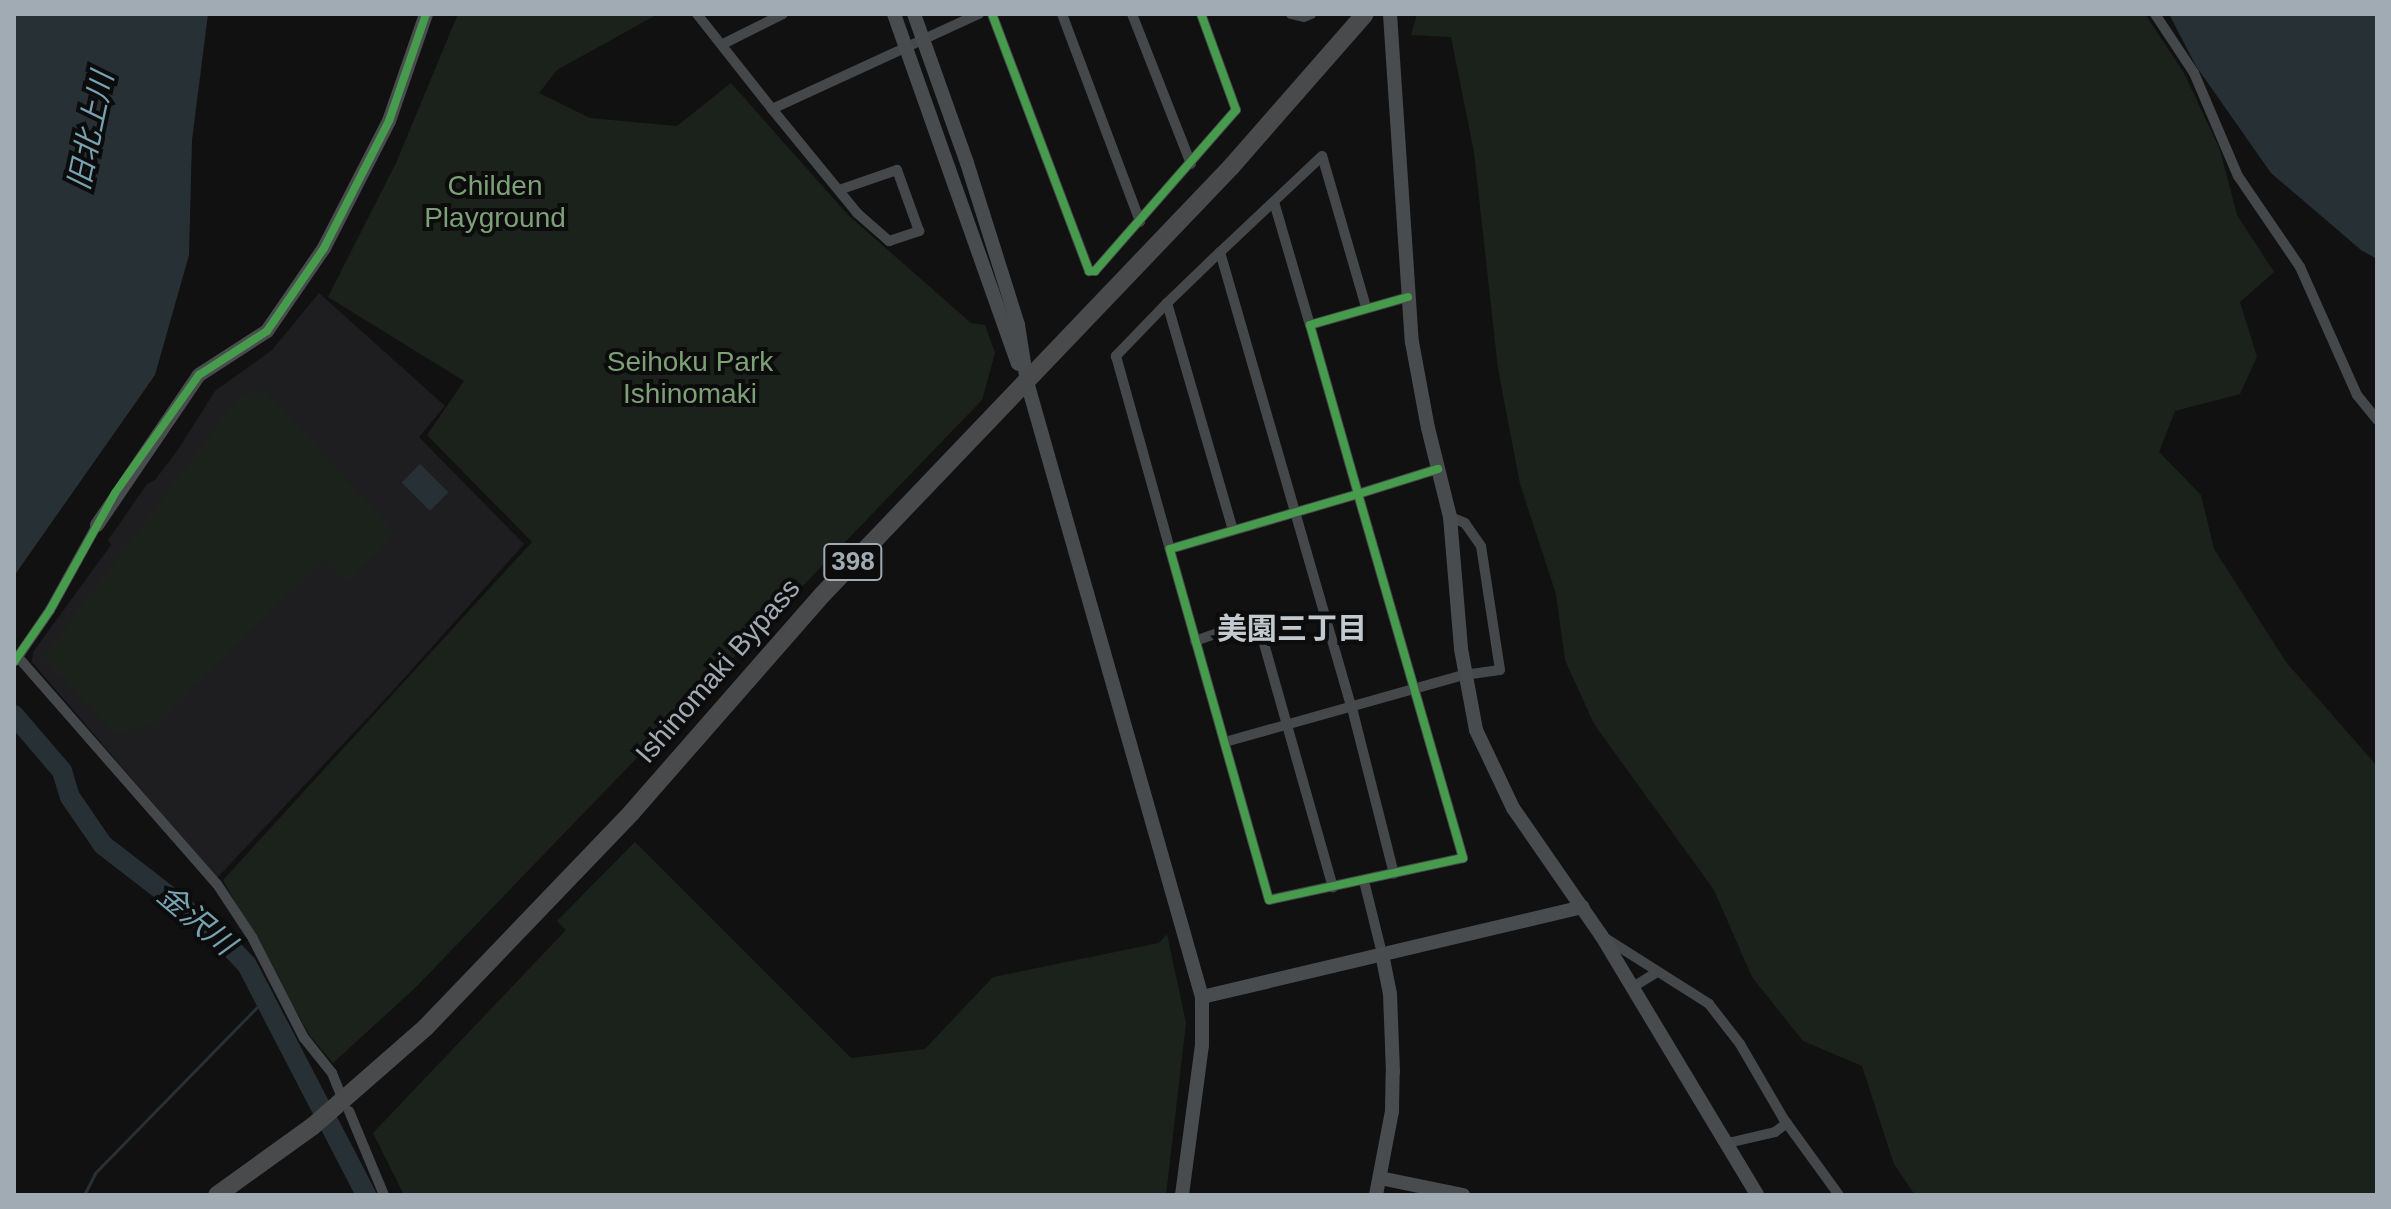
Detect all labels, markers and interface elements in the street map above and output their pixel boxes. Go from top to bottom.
water label: 旧北上川 [61,69,121,193]
park label: Childen Playground [424,169,566,235]
park label: Seihoku Park Ishinomaki [607,345,773,411]
road number: 398 [823,540,883,584]
street label: Ishinomaki Bypass [629,572,807,770]
district label: 美園三丁目 [1217,611,1367,647]
water label: 金沢川 [150,877,242,963]

